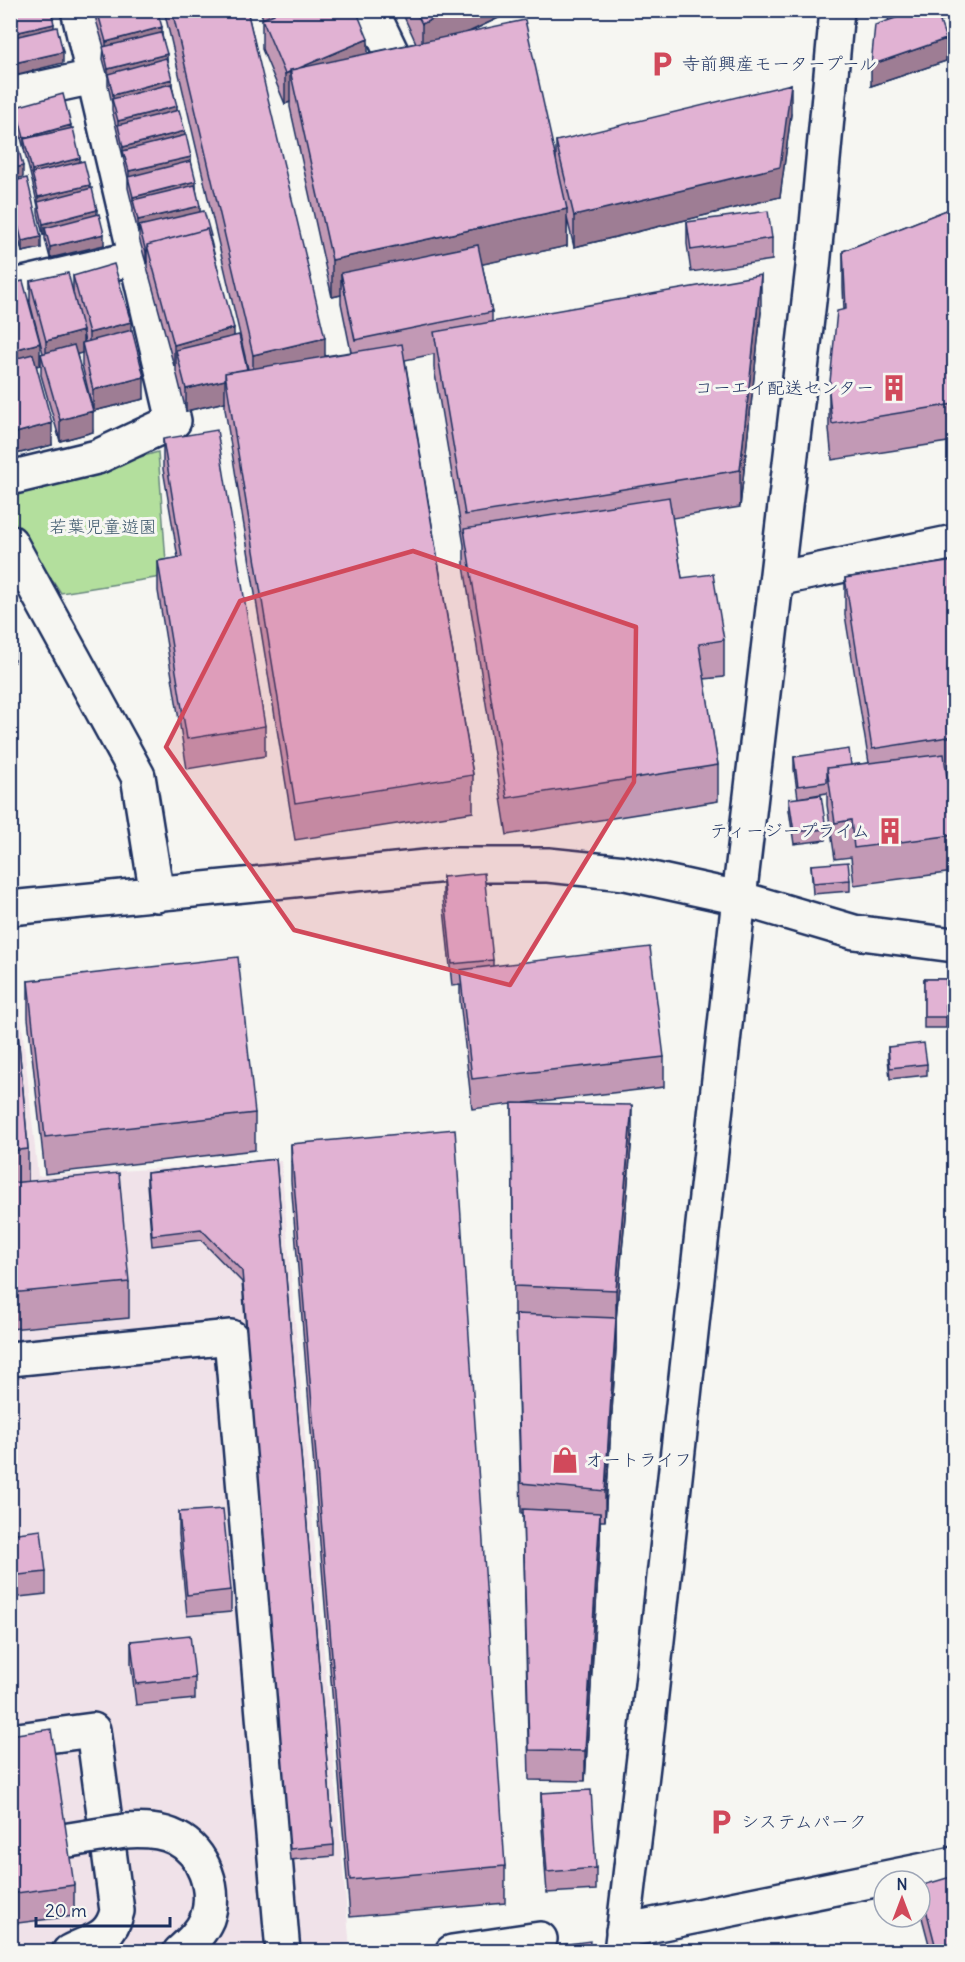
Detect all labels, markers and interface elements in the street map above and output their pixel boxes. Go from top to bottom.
parking icon: 寺前興産モータープール [647,49,677,79]
place label: 寺前興産モータープール [682,52,877,75]
building icon: コーエイ配送センター [879,373,909,403]
place label: コーエイ配送センター [695,376,874,399]
park label: 若葉児童遊園 [49,515,157,538]
building icon: ティージープライム [875,816,905,846]
place label: ティージープライム [710,819,870,842]
shop icon: オートライフ [550,1445,580,1475]
place label: オートライフ [585,1448,692,1471]
parking icon: システムパーク [706,1807,736,1837]
place label: システムパーク [741,1810,867,1833]
north arrow [872,1869,932,1929]
text: N [896,1874,908,1894]
scale bar [36,1890,170,1928]
text: 20 m [45,1899,87,1922]

